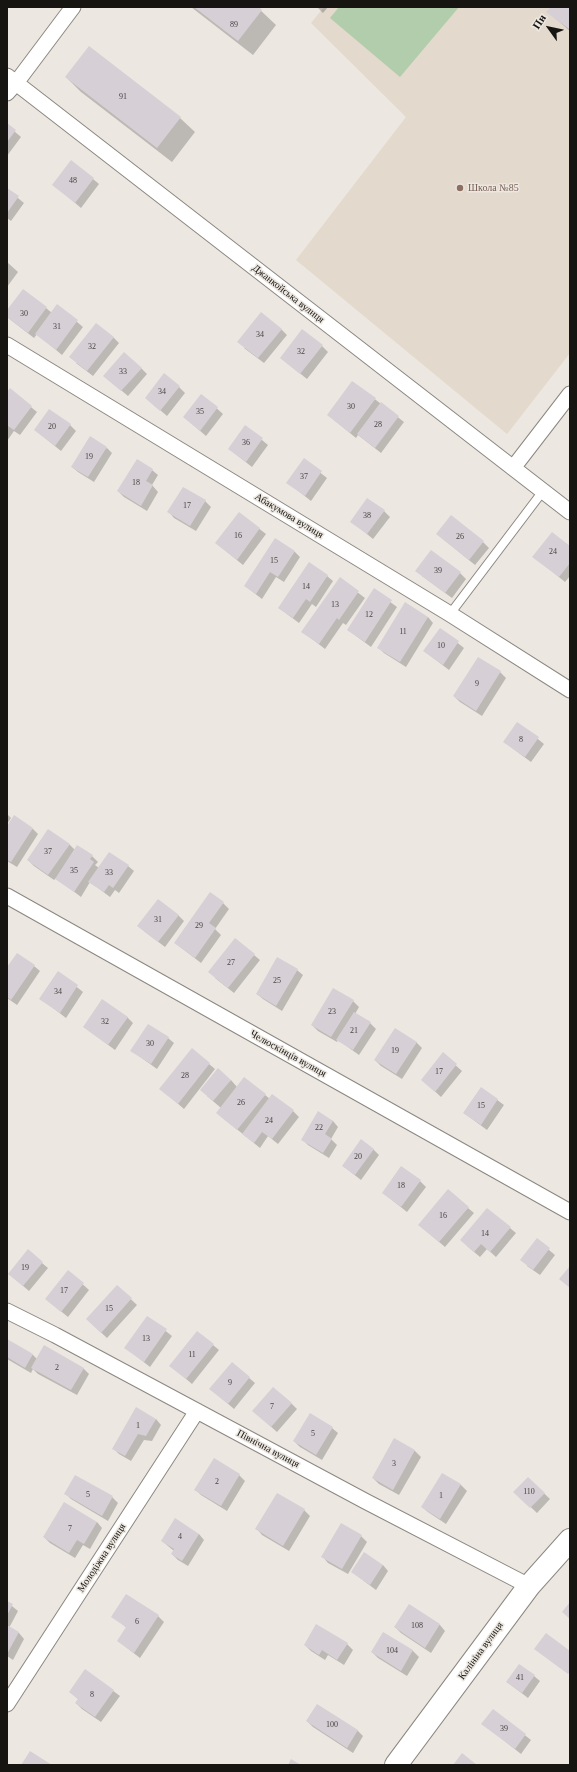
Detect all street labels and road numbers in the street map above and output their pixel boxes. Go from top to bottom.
street label: Джанкойська вулиця [250,262,326,326]
street label: Абакумова вулиця [253,491,325,541]
street label: Челюскінців вулиця [248,1028,328,1080]
street label: Північна вулиця [235,1427,301,1471]
street label: Молодіжна вулиця [75,1521,129,1595]
street label: Калініна вулиця [456,1620,506,1682]

